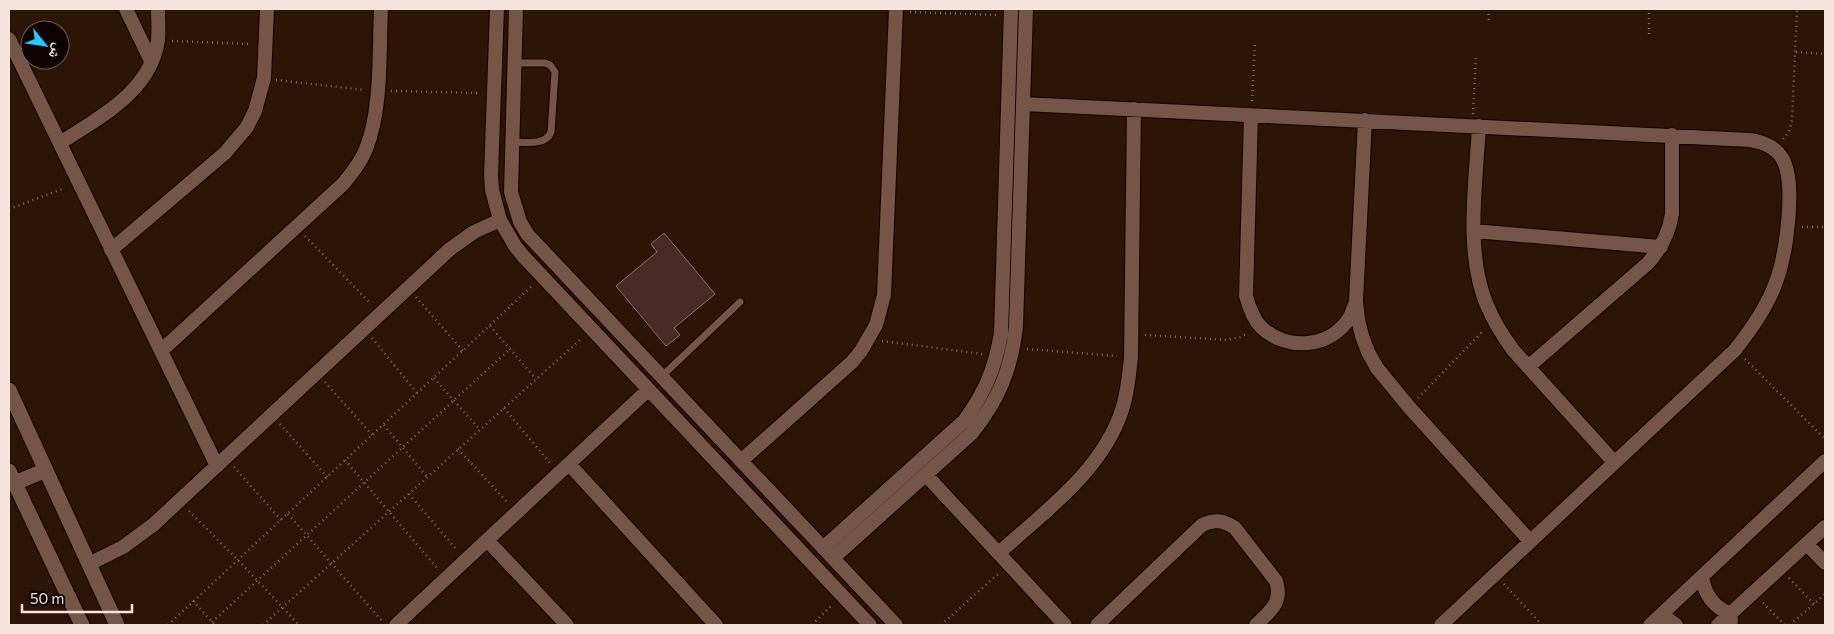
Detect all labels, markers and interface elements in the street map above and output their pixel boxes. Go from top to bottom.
north arrow [20,20,70,70]
text: ش [45,41,68,63]
scale bar [22,582,132,614]
text: 50 m [30,589,64,607]

